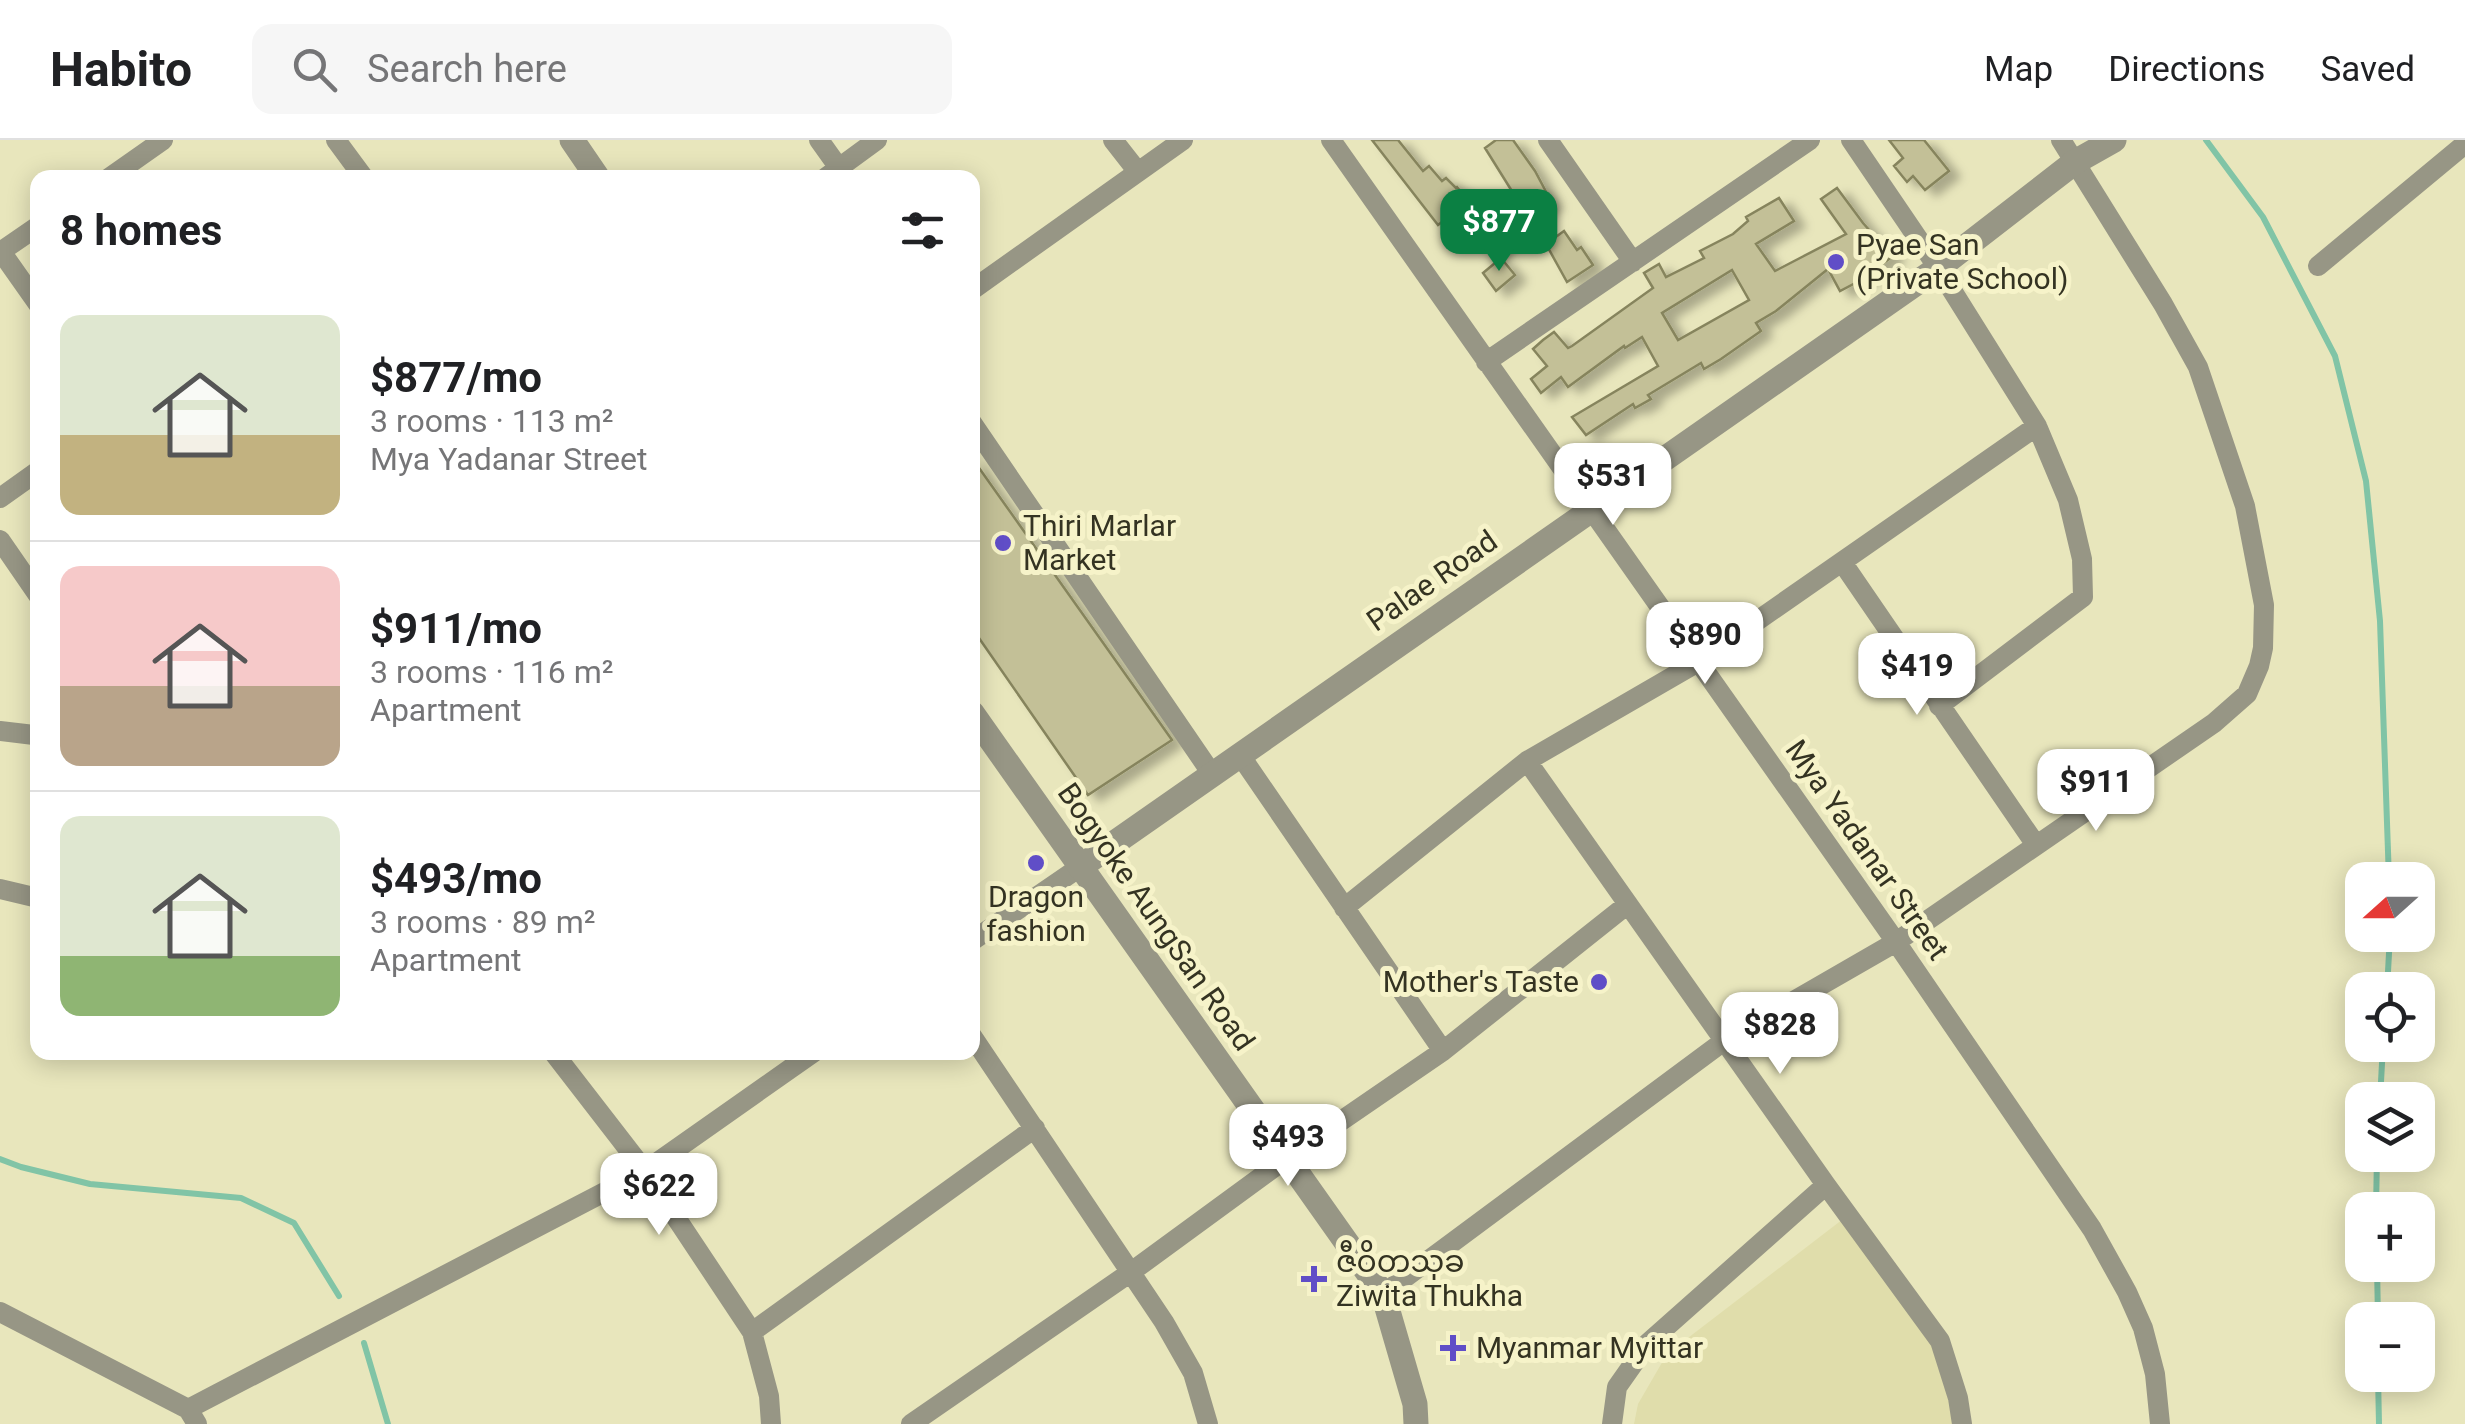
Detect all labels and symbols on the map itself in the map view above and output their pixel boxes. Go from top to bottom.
pin: $877 [1440,189,1558,274]
place label: Pyae San (Private School) [1856,227,2068,296]
marker: Pyae San (Private School) [1825,251,1847,273]
pin: $531 [1554,443,1672,528]
place label: Thiri Marlar Market [1023,508,1176,577]
street label: Palae Road [1360,523,1504,638]
marker: Thiri Marlar Market [992,532,1014,554]
pin: $890 [1646,602,1764,687]
pin: $419 [1858,633,1976,718]
street label: Mya Yadanar Street [1778,733,1956,966]
pin: $911 [2037,749,2155,834]
street label: Bogyoke AungSan Road [1051,776,1262,1057]
marker: Dragon fashion [1025,852,1047,874]
north arrow [2345,862,2435,952]
place label: Dragon fashion [986,879,1086,948]
place label: Mother's Taste [1383,964,1579,999]
marker: Mother's Taste [1588,971,1610,993]
pin: $828 [1721,992,1839,1077]
pin: $493 [1229,1104,1347,1189]
pin: $622 [600,1153,718,1238]
place label: ဇီဝိတသုခ Ziwita Thukha [1336,1240,1523,1313]
marker: ဇီဝိတသုခ Ziwita Thukha [1301,1266,1327,1292]
place label: Myanmar Myittar [1476,1330,1703,1365]
marker: Myanmar Myittar [1440,1335,1466,1361]

